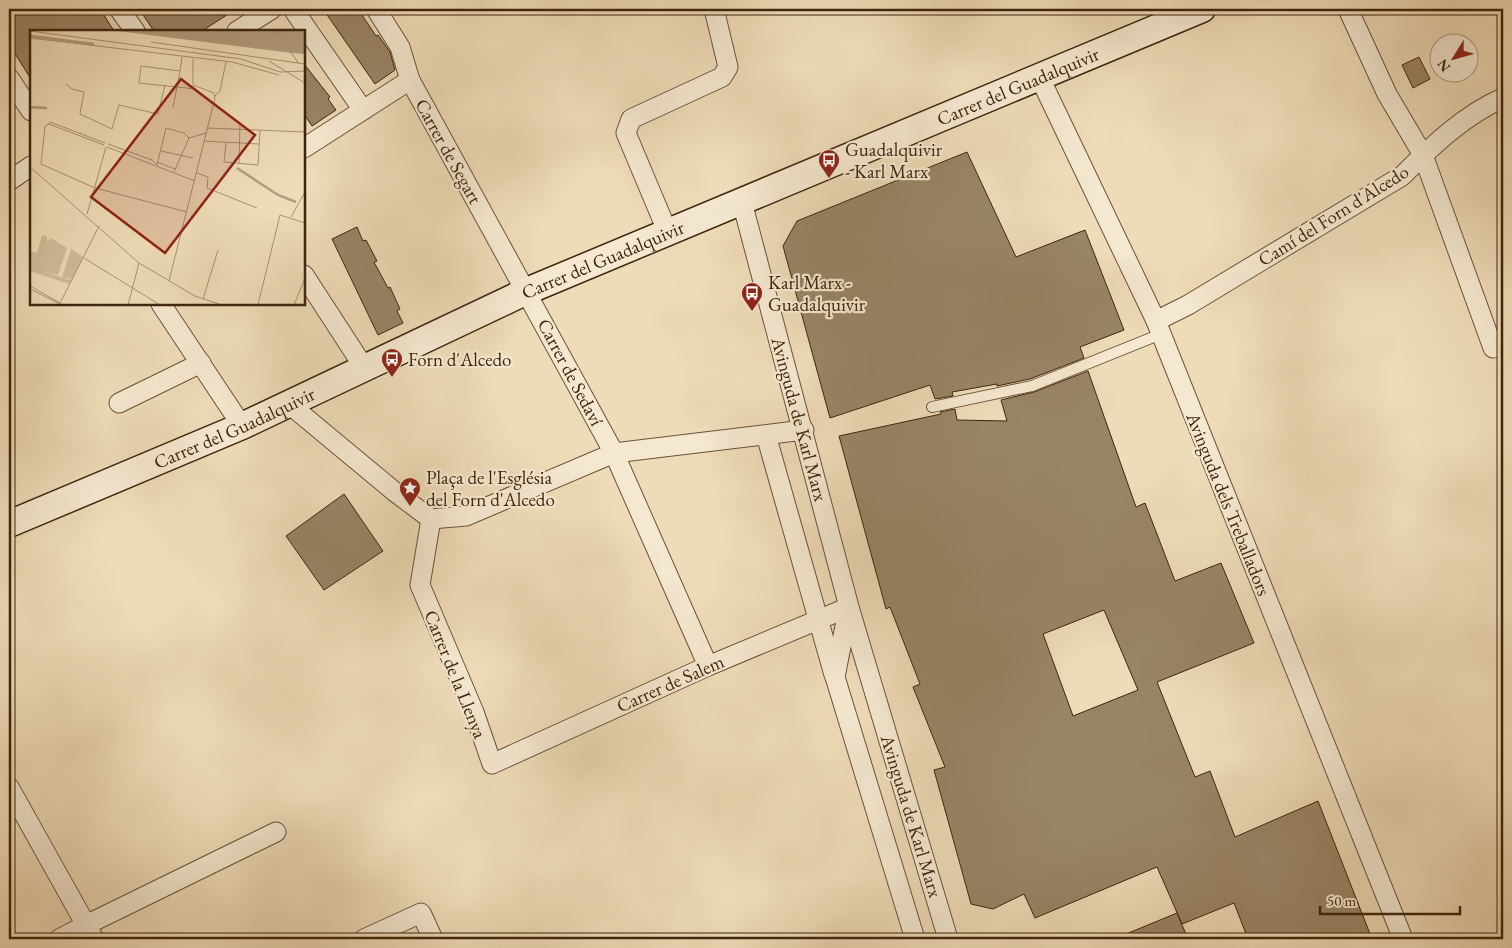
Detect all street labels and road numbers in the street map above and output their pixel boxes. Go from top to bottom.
street label: Carrer del Guadalquivir [933,41,1104,132]
street label: Carrer de Segart [409,94,488,208]
street label: Camí del Forn d'Alcedo [1253,159,1413,272]
street label: Carrer del Guadalquivir [518,215,688,305]
street label: Carrer de Sedaví [532,314,609,430]
street label: Avinguda de Karl Marx [765,333,834,505]
street label: Carrer del Guadalquivir [150,381,320,475]
street label: Avinguda dels Treballadors [1180,408,1277,599]
street label: Carrer de la Llenya [418,606,493,742]
street label: Carrer de Salem [612,648,728,718]
street label: Avinguda de Karl Marx [875,731,948,901]

